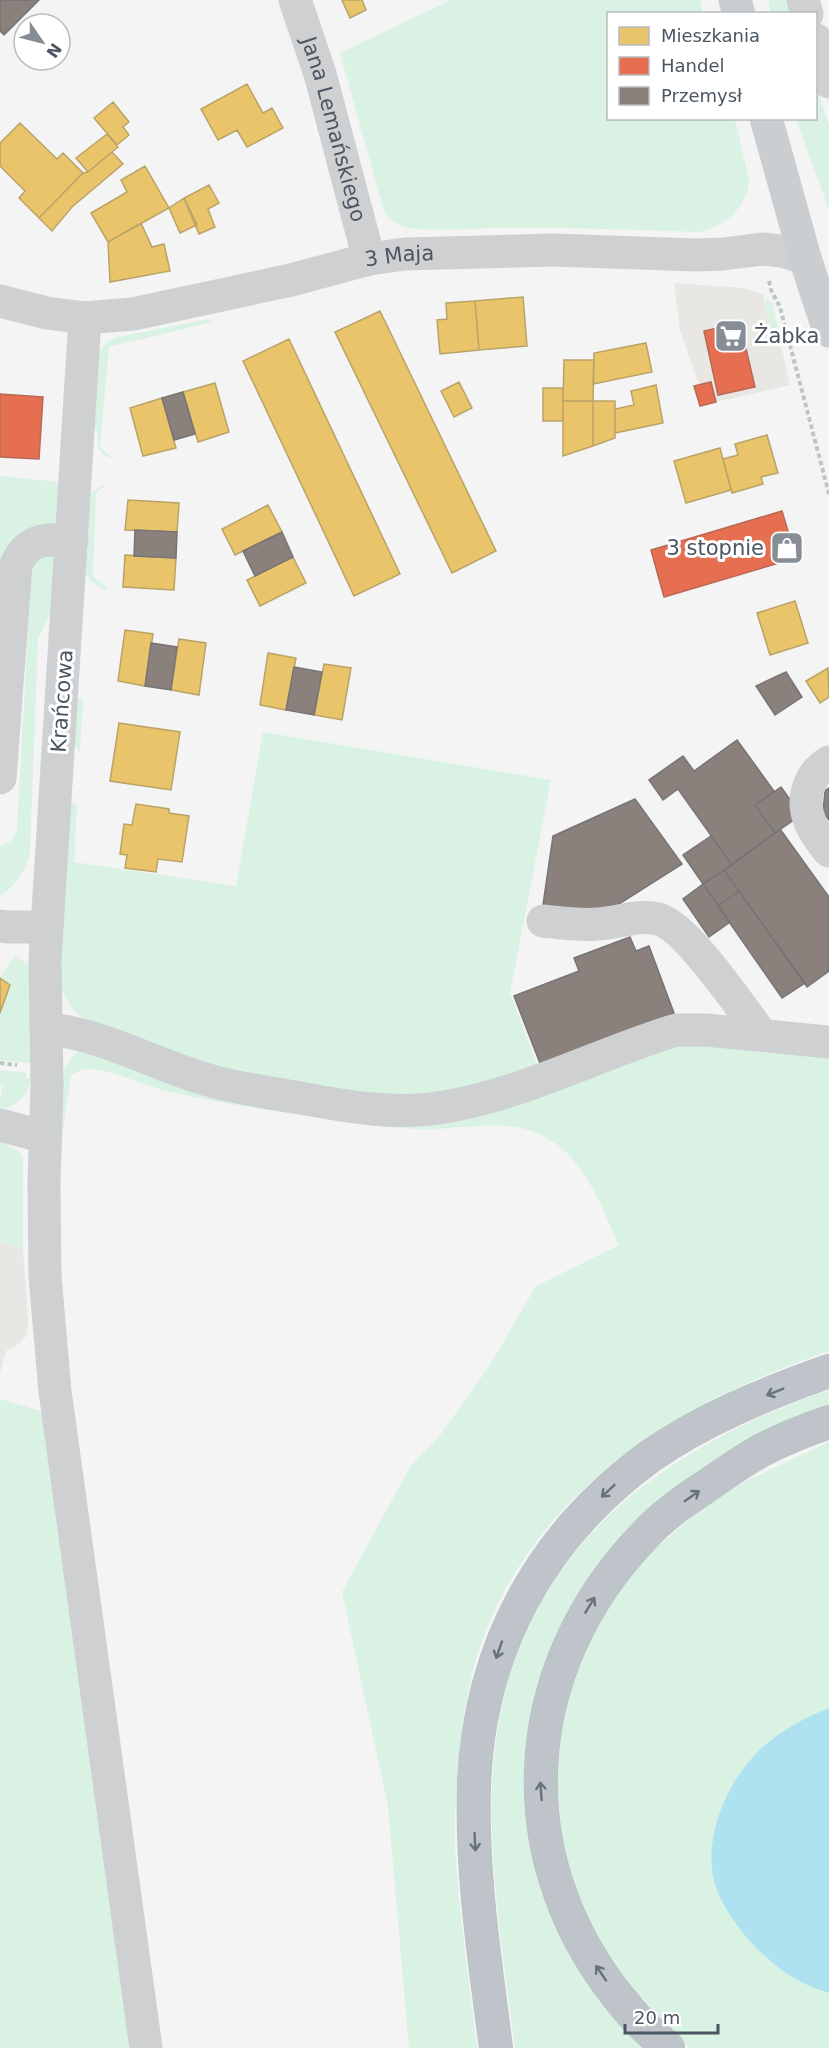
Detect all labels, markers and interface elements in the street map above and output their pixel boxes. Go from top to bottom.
north arrow [12,12,72,72]
legend [607,12,817,120]
text: Mieszkania [661,25,760,46]
street label: Jana Lemańskiego [296,32,371,224]
text: N [42,39,65,61]
text: Handel [661,55,724,76]
text: Przemysł [661,85,743,106]
street label: 3 Maja [363,241,434,271]
supermarket icon: Żabka [713,318,749,354]
place label: Żabka [754,323,819,348]
shop icon: 3 stopnie [769,530,805,566]
place label: 3 stopnie [667,536,764,560]
street label: Krańcowa [46,649,78,753]
one-way arrow [766,1387,784,1398]
one-way arrow [600,1484,615,1498]
one-way arrow [683,1490,700,1502]
one-way arrow [584,1597,596,1614]
one-way arrow [493,1641,504,1659]
one-way arrow [536,1781,547,1801]
one-way arrow [469,1832,480,1852]
one-way arrow [595,1966,607,1982]
scale bar [625,1997,718,2035]
text: 20 m [634,2007,680,2028]

